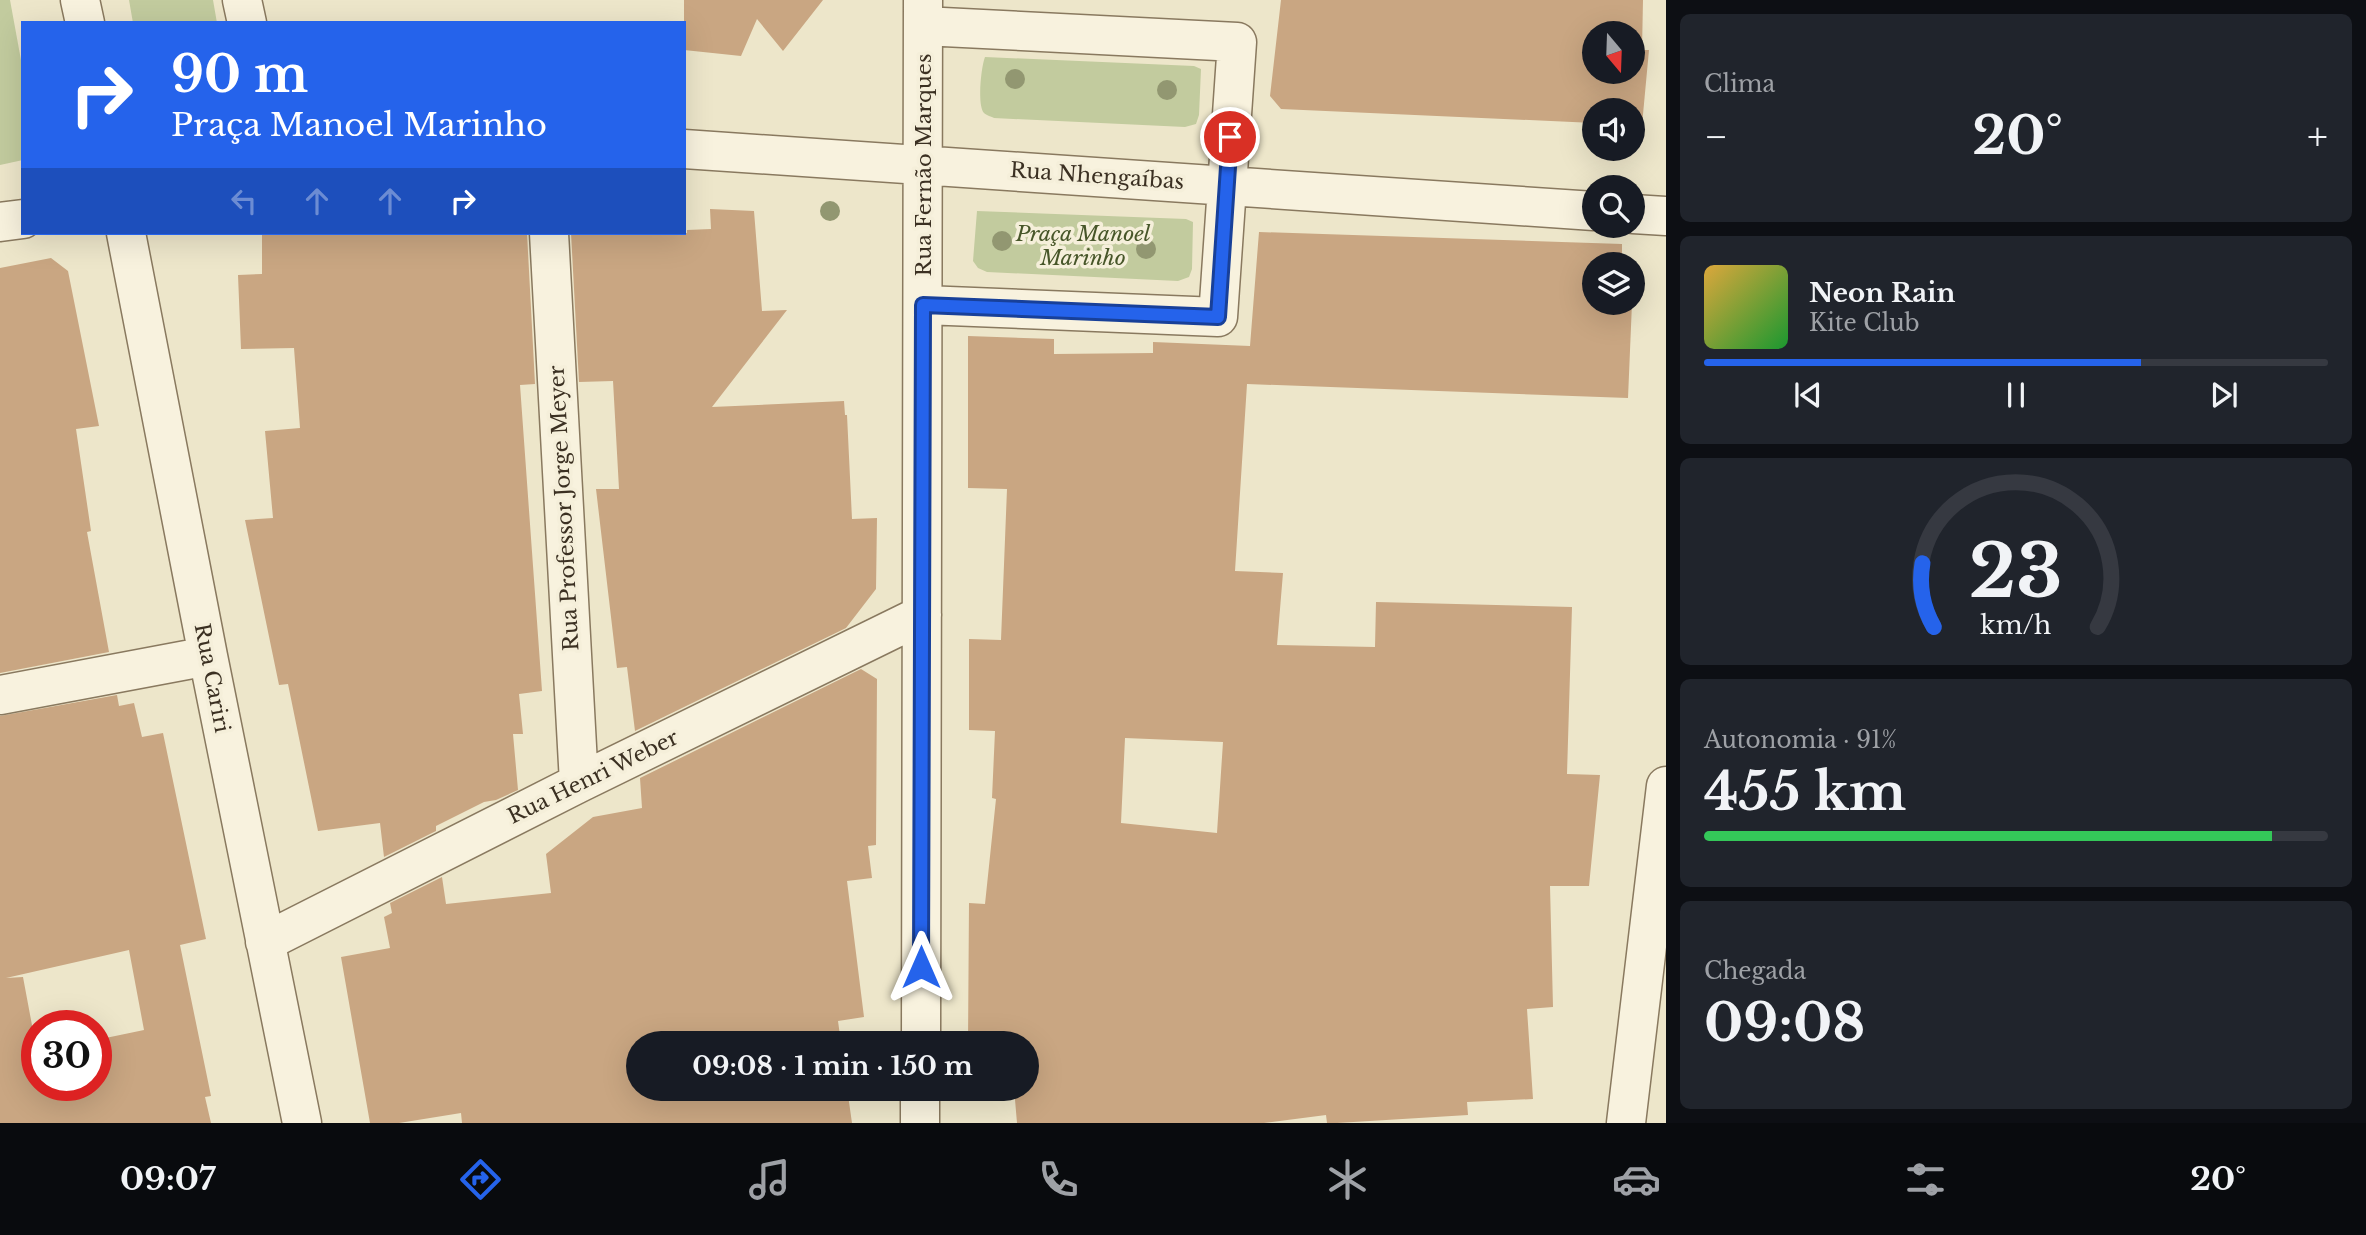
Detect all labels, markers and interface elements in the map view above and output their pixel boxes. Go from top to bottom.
north arrow [1582,21,1645,84]
map controls [1582,21,1645,315]
text: 90 m [171,44,308,105]
icon: right [56,49,147,140]
street label: Rua Fernão Marques [911,54,937,276]
text: Clima [1704,70,1775,98]
button: sound [1582,98,1645,161]
text: 20° [1972,104,2063,168]
text: Praça Manoel Marinho [171,105,547,145]
pin [1200,107,1260,167]
text: − [1704,113,1728,160]
text: + [2307,113,2328,160]
icon: arrive [1211,118,1249,156]
street label: Rua Nhengaíbas [1009,157,1185,195]
button: search [1582,175,1645,238]
icon: left [225,182,263,220]
icon: ahead [298,182,336,220]
icon: ahead [371,182,409,220]
icon: right [444,182,482,220]
park label: Praça Manoel Marinho [1015,221,1151,271]
button: layers [1582,252,1645,315]
text: Neon Rain [1809,277,1955,309]
text: Kite Club [1809,309,1920,337]
street label: Rua Professor Jorge Meyer [544,365,584,651]
icon: previous [1789,376,1827,414]
icon: pause [1997,376,2035,414]
icon: next [2205,376,2243,414]
text: 23 [1969,527,2063,618]
text: km/h [1981,610,2051,641]
street label: Rua Cariri [189,621,235,735]
street label: Rua Henri Weber [503,724,683,830]
text: Autonomia · 91% [1704,726,1897,754]
text: 455 km [1704,760,1906,824]
position arrow [884,930,958,1004]
text: Chegada [1704,957,1806,985]
text: 09:08 [1704,991,1865,1055]
speed limit sign: 30 [21,1010,112,1101]
text: 09:08 · 1 min · 150 m [692,1050,973,1082]
icon: directions [456,1155,505,1204]
icon: music [745,1155,794,1204]
icon: phone [1034,1155,1083,1204]
icon: climate [1323,1155,1372,1204]
icon: car [1612,1155,1661,1204]
icon: filters [1901,1155,1950,1204]
text: 09:07 [120,1159,216,1199]
text: 20° [2190,1159,2246,1199]

